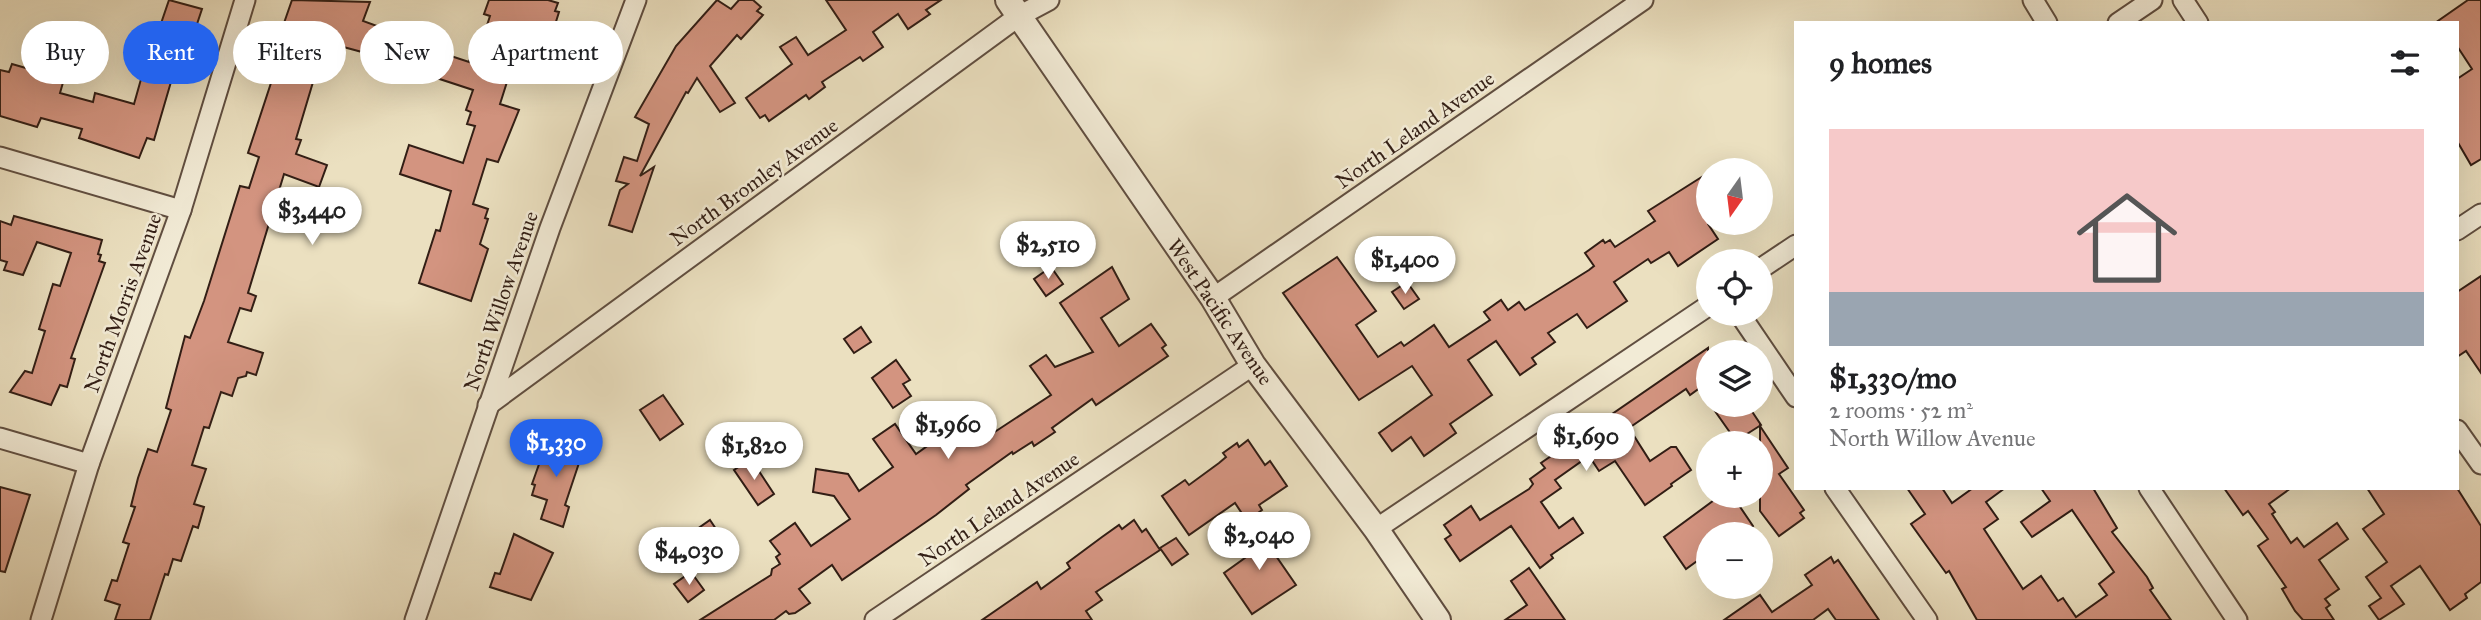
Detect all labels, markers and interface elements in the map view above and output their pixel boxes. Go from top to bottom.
chip: Buy [21,21,109,84]
chip: Rent [123,21,219,84]
chip: Filters [233,21,346,84]
chip: New [360,21,454,84]
chip: Apartment [468,21,623,84]
icon: filters [2386,44,2424,82]
text: 9 homes [1829,45,1932,81]
street label: North Leland Avenue [1331,65,1500,195]
street label: North Bromley Avenue [665,112,843,252]
north arrow [1696,158,1773,234]
map controls [1696,158,1773,599]
icon: home [2064,175,2190,301]
pin: $3,440 [255,188,369,247]
text: $3,440 [278,196,346,224]
street label: North Willow Avenue [458,207,544,394]
street label: North Morris Avenue [79,210,168,396]
pin: $2,510 [991,222,1105,281]
text: $2,510 [1016,230,1080,258]
street label: West Pacific Avenue [1161,234,1279,390]
pin: $1,400 [1348,236,1462,296]
text: $1,400 [1371,245,1439,273]
button: locate [1696,249,1773,326]
button: layers [1696,340,1773,417]
text: $1,330/mo [1829,360,1957,396]
text: 2 rooms · 52 m² [1829,396,1973,424]
pin: $1,960 [891,402,1005,461]
text: $1,960 [915,410,981,438]
pin: $1,690 [1529,414,1643,473]
pin: $1,330 [499,420,613,479]
pin: $1,820 [697,422,811,482]
text: $1,690 [1553,422,1619,450]
text: North Willow Avenue [1829,424,2036,452]
text: $1,330 [526,428,586,456]
text: $1,820 [721,431,787,459]
button: + [1696,431,1773,508]
street label: North Leland Avenue [914,446,1084,572]
pin: $2,040 [1202,512,1316,572]
text: $2,040 [1223,521,1295,549]
button: − [1696,522,1773,599]
pin: $4,030 [632,528,746,587]
text: $4,030 [654,536,724,564]

